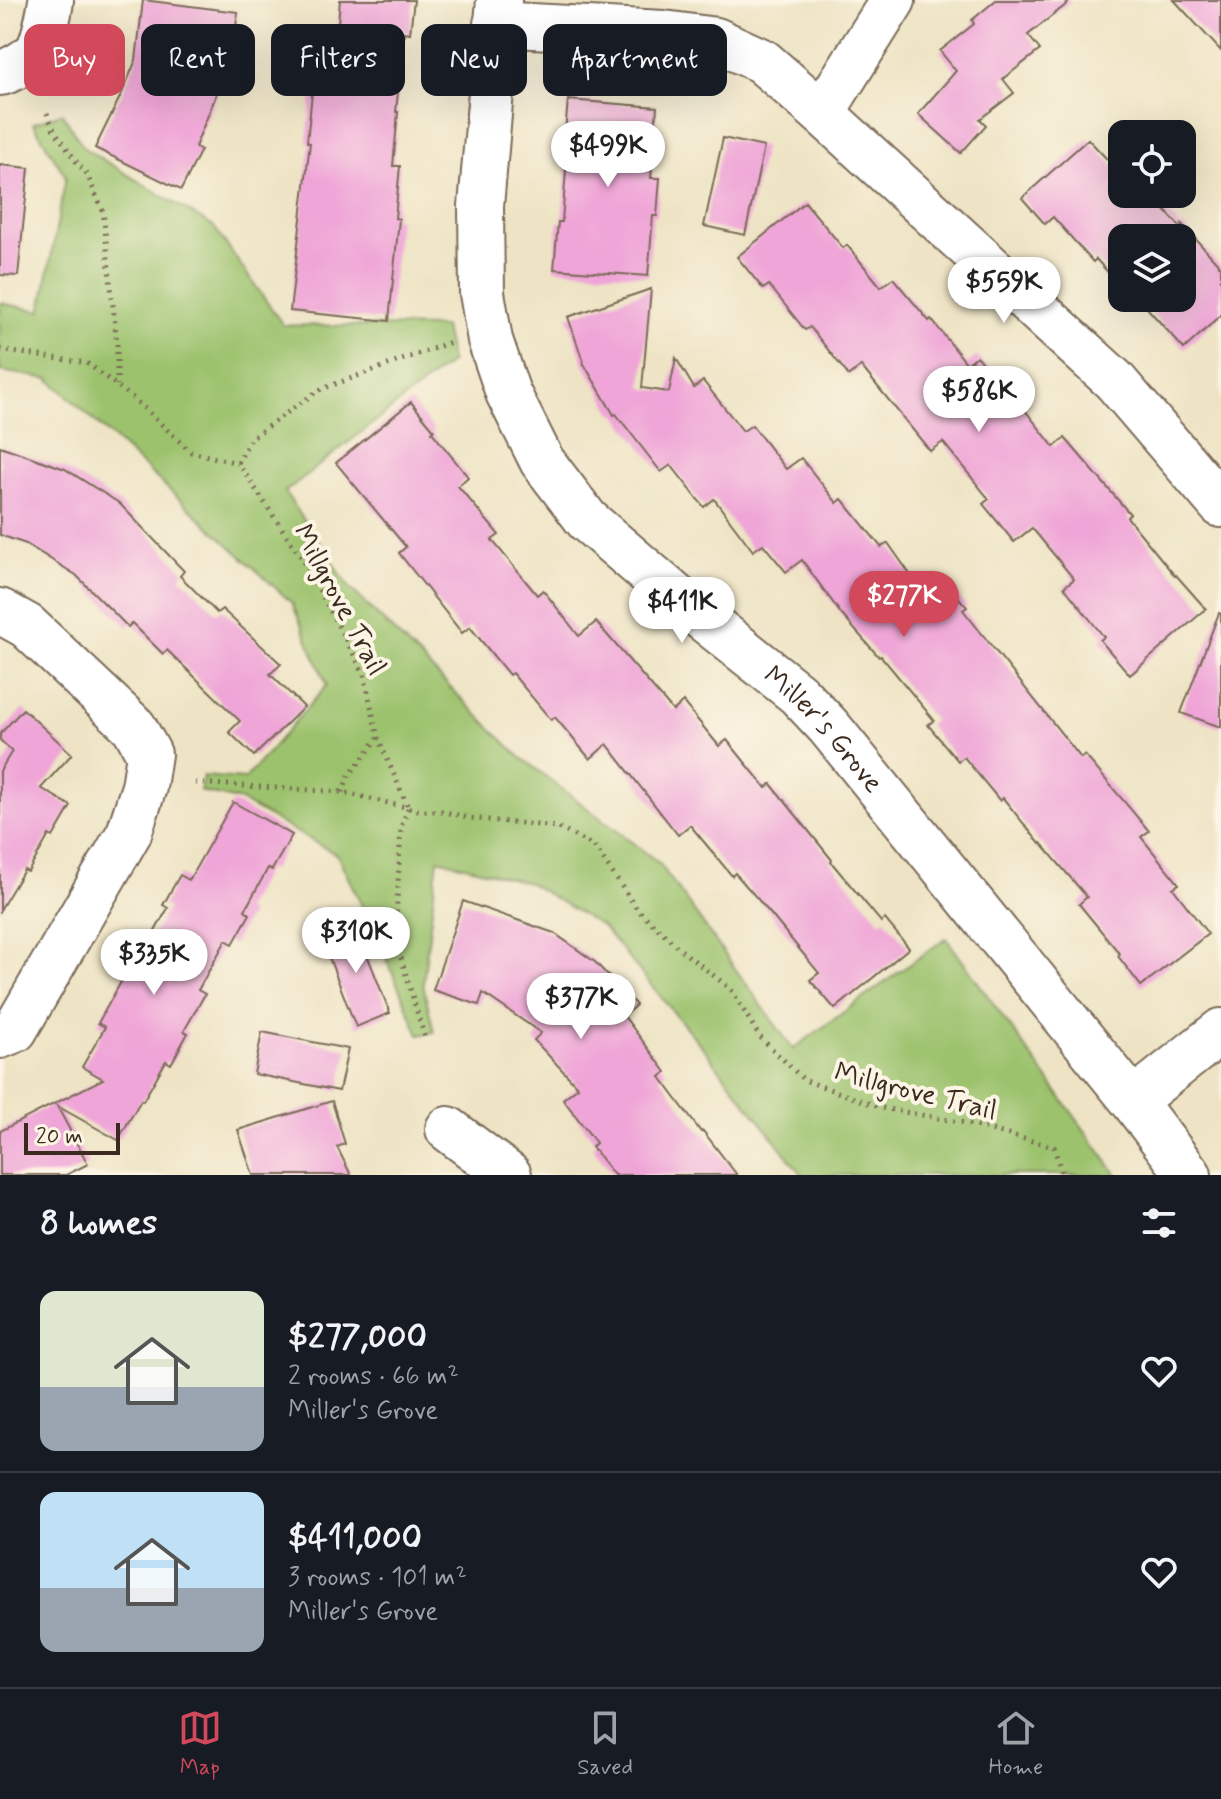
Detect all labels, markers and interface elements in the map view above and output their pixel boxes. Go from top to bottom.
chip: Buy [24,24,125,96]
chip: Rent [141,24,255,96]
chip: Filters [271,24,405,96]
chip: New [421,24,527,96]
chip: Apartment [543,24,727,96]
map controls [1108,120,1196,312]
button: locate [1108,120,1196,208]
pin: $499K [552,121,664,189]
text: $499K [569,130,647,164]
button: layers [1108,224,1196,312]
pin: $559K [948,257,1060,325]
text: $559K [966,266,1042,300]
pin: $586K [923,366,1035,434]
text: $586K [941,375,1017,409]
street label: Millgrove Trail [283,518,394,682]
pin: $277K [848,571,960,639]
pin: $411K [626,577,738,645]
text: $277K [867,580,941,614]
text: $411K [647,586,717,620]
street label: Miller's Grove [755,658,891,801]
pin: $310K [300,907,412,975]
text: $310K [320,916,392,950]
pin: $335K [98,929,210,997]
text: $335K [119,938,189,972]
pin: $377K [525,973,637,1041]
text: $377K [545,982,617,1016]
street label: Millgrove Trail [830,1054,1001,1130]
scale bar [24,1119,120,1155]
text: 20 m [36,1123,83,1151]
text: 8 homes [40,1201,157,1246]
icon: filters [1137,1201,1181,1245]
text: $277,000 [288,1315,427,1360]
icon: home [104,1323,200,1419]
icon: heart [1137,1349,1181,1393]
text: 2 rooms · 66 m² [288,1360,459,1394]
text: Miller's Grove [288,1394,438,1428]
text: $411,000 [288,1516,422,1561]
icon: home [104,1524,200,1620]
icon: heart [1137,1550,1181,1594]
text: 3 rooms · 101 m² [288,1561,467,1595]
text: Miller's Grove [288,1595,438,1629]
tab: Map [178,1706,222,1782]
tab: Saved [577,1706,633,1782]
tab: Home [989,1706,1043,1782]

